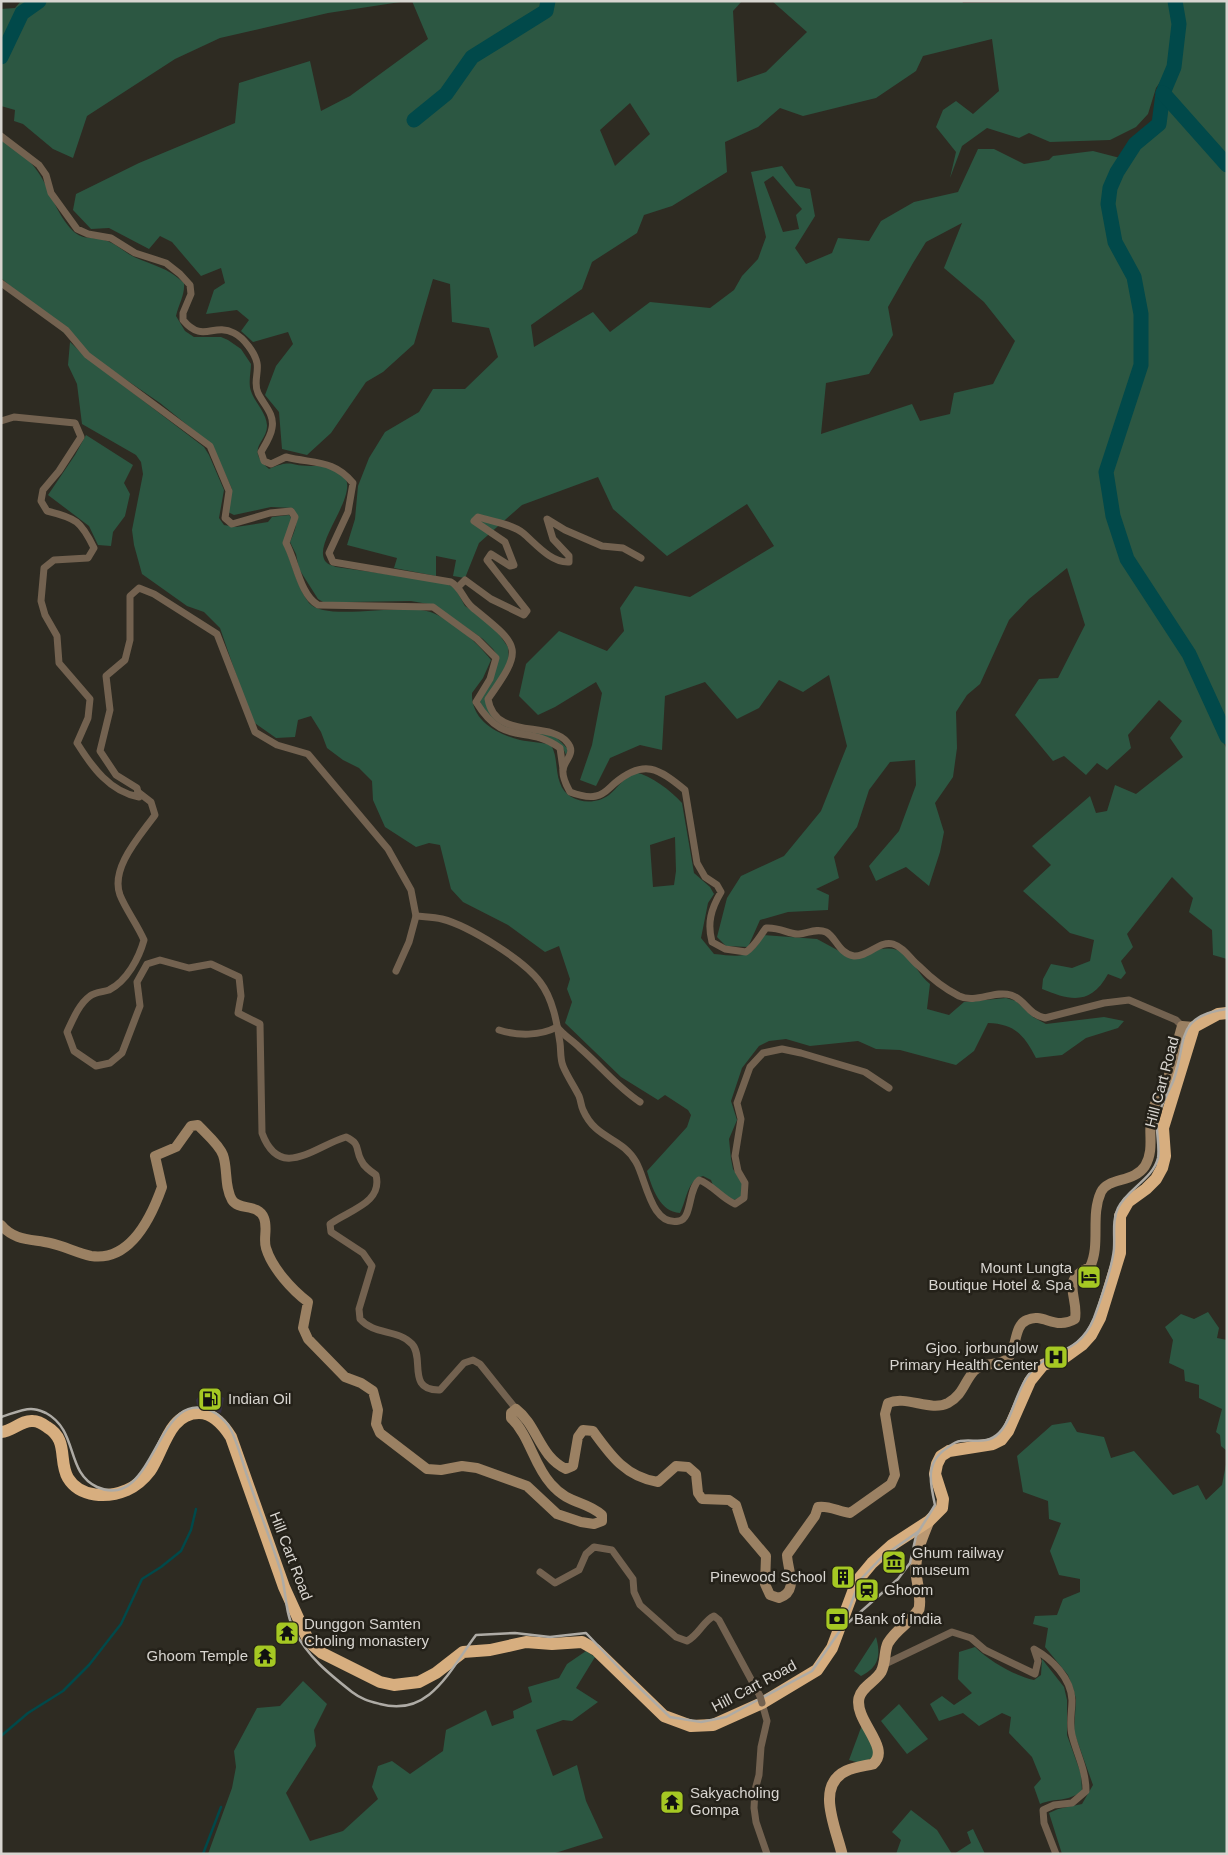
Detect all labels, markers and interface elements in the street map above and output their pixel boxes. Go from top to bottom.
street label: Hill Cart Road [1141,1035,1182,1129]
place label: Mount Lungta Boutique Hotel & Spa [929,1259,1073,1293]
hotel icon: Mount Lungta Boutique Hotel & Spa [1076,1264,1102,1290]
place label: Gjoo. jorbunglow Primary Health Center [890,1339,1038,1373]
hospital icon: Gjoo. jorbunglow Primary Health Center [1043,1344,1069,1370]
fuel station icon: Indian Oil [197,1386,223,1412]
place label: Indian Oil [228,1390,291,1407]
street label: Hill Cart Road [267,1509,316,1602]
place label: Ghum railway museum [912,1544,1004,1578]
museum icon: Ghum railway museum [881,1549,907,1575]
building icon: Pinewood School [830,1564,856,1590]
place label: Pinewood School [710,1568,826,1585]
station icon: Ghoom [854,1577,880,1603]
place label: Ghoom [884,1581,933,1598]
bank icon: Bank of India [824,1606,850,1632]
place label: Bank of India [854,1610,942,1627]
place label: Dunggon Samten Choling monastery [304,1615,430,1649]
temple icon: Dunggon Samten Choling monastery [274,1620,300,1646]
temple icon: Ghoom Temple [252,1643,278,1669]
place label: Ghoom Temple [147,1647,248,1664]
street label: Hill Cart Road [709,1656,799,1715]
place label: Sakyacholing Gompa [690,1784,779,1818]
temple icon: Sakyacholing Gompa [659,1789,685,1815]

